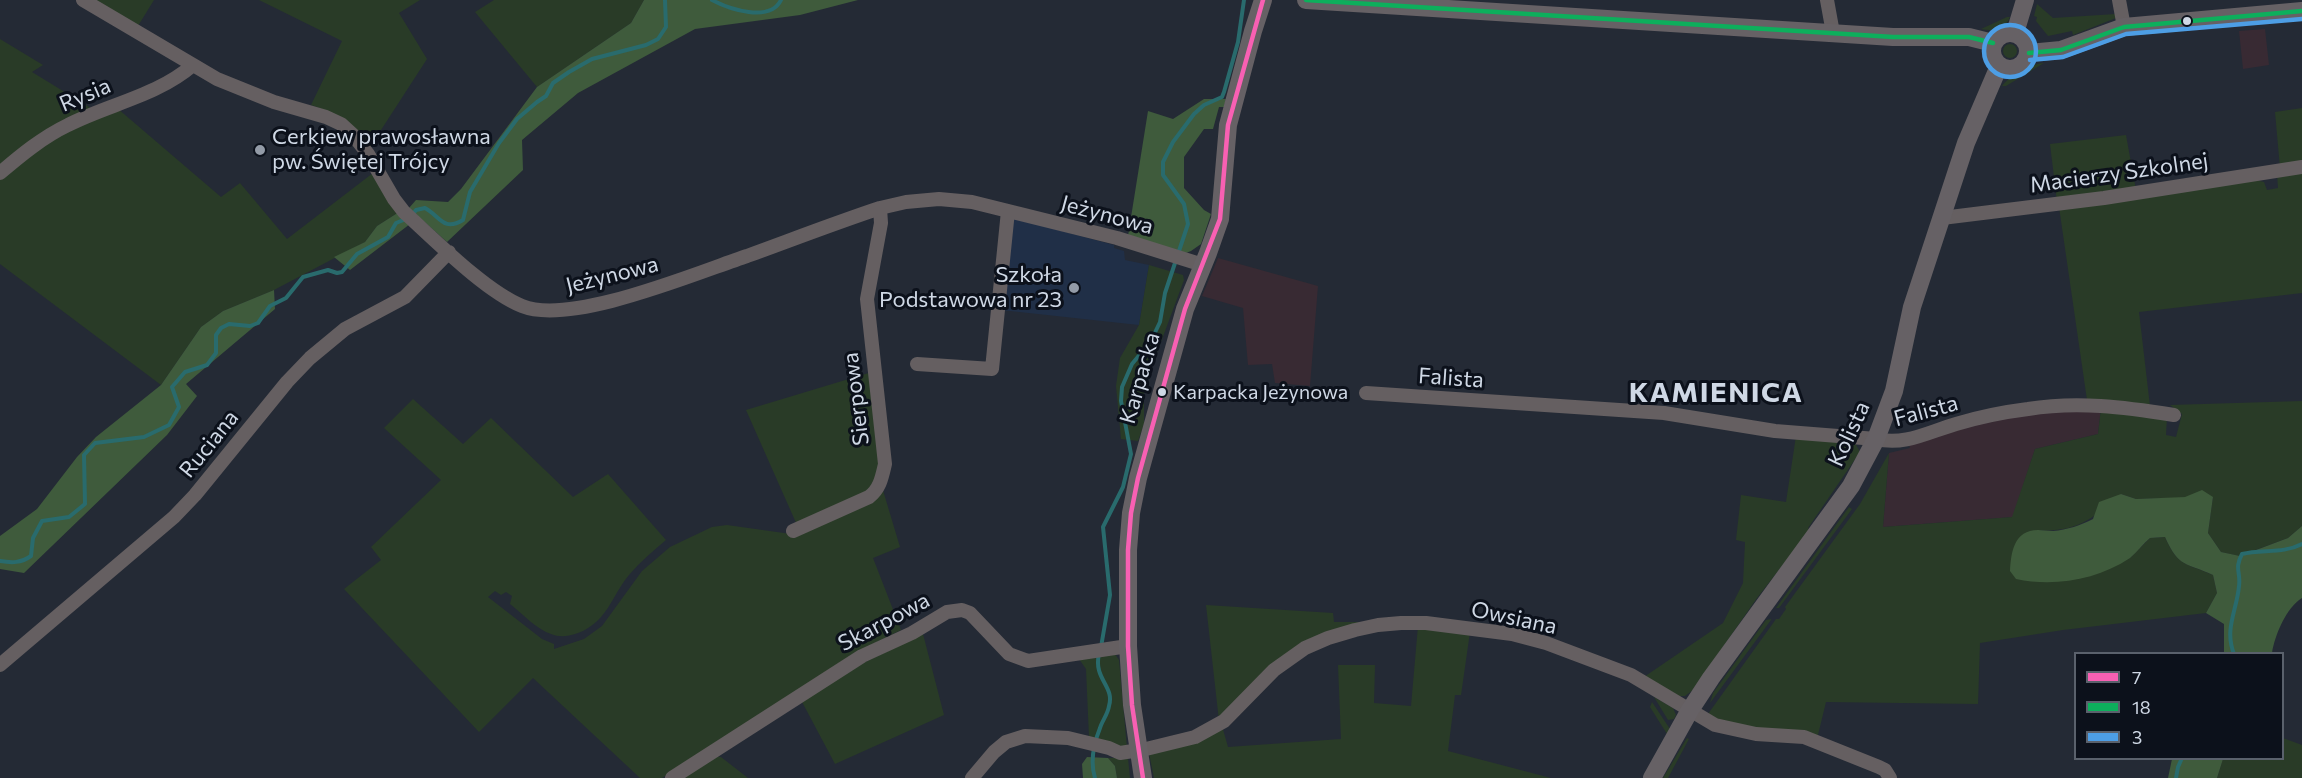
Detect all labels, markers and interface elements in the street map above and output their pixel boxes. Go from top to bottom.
unlabelled marker [2181,15,2193,27]
street label: Rysia [55,72,115,118]
place label: Cerkiew prawosławna pw. Świętej Trójcy [272,124,491,176]
marker: Cerkiew prawosławna pw. Świętej Trójcy [253,143,267,157]
street label: Macierzy Szkolnej [2028,147,2210,199]
street label: Jeżynowa [1058,190,1156,240]
street label: Jeżynowa [563,251,661,299]
place label: Szkoła Podstawowa nr 23 [879,262,1062,314]
marker: Szkoła Podstawowa nr 23 [1067,281,1081,295]
street label: Karpacka [1114,329,1166,427]
street label: Sierpowa [837,351,875,447]
street label: Falista [1417,363,1485,393]
district label: KAMIENICA [1629,376,1803,410]
place label: Karpacka Jeżynowa [1173,380,1348,404]
marker: Karpacka Jeżynowa [1156,386,1168,398]
street label: Falista [1891,390,1961,432]
street label: Kolista [1822,397,1876,471]
street label: Ruciana [174,405,244,483]
street label: Skarpowa [834,587,934,657]
street label: Owsiana [1469,596,1559,640]
legend [2074,652,2284,760]
text: 7 [2132,666,2142,688]
text: 18 [2132,696,2151,718]
text: 3 [2132,726,2142,748]

